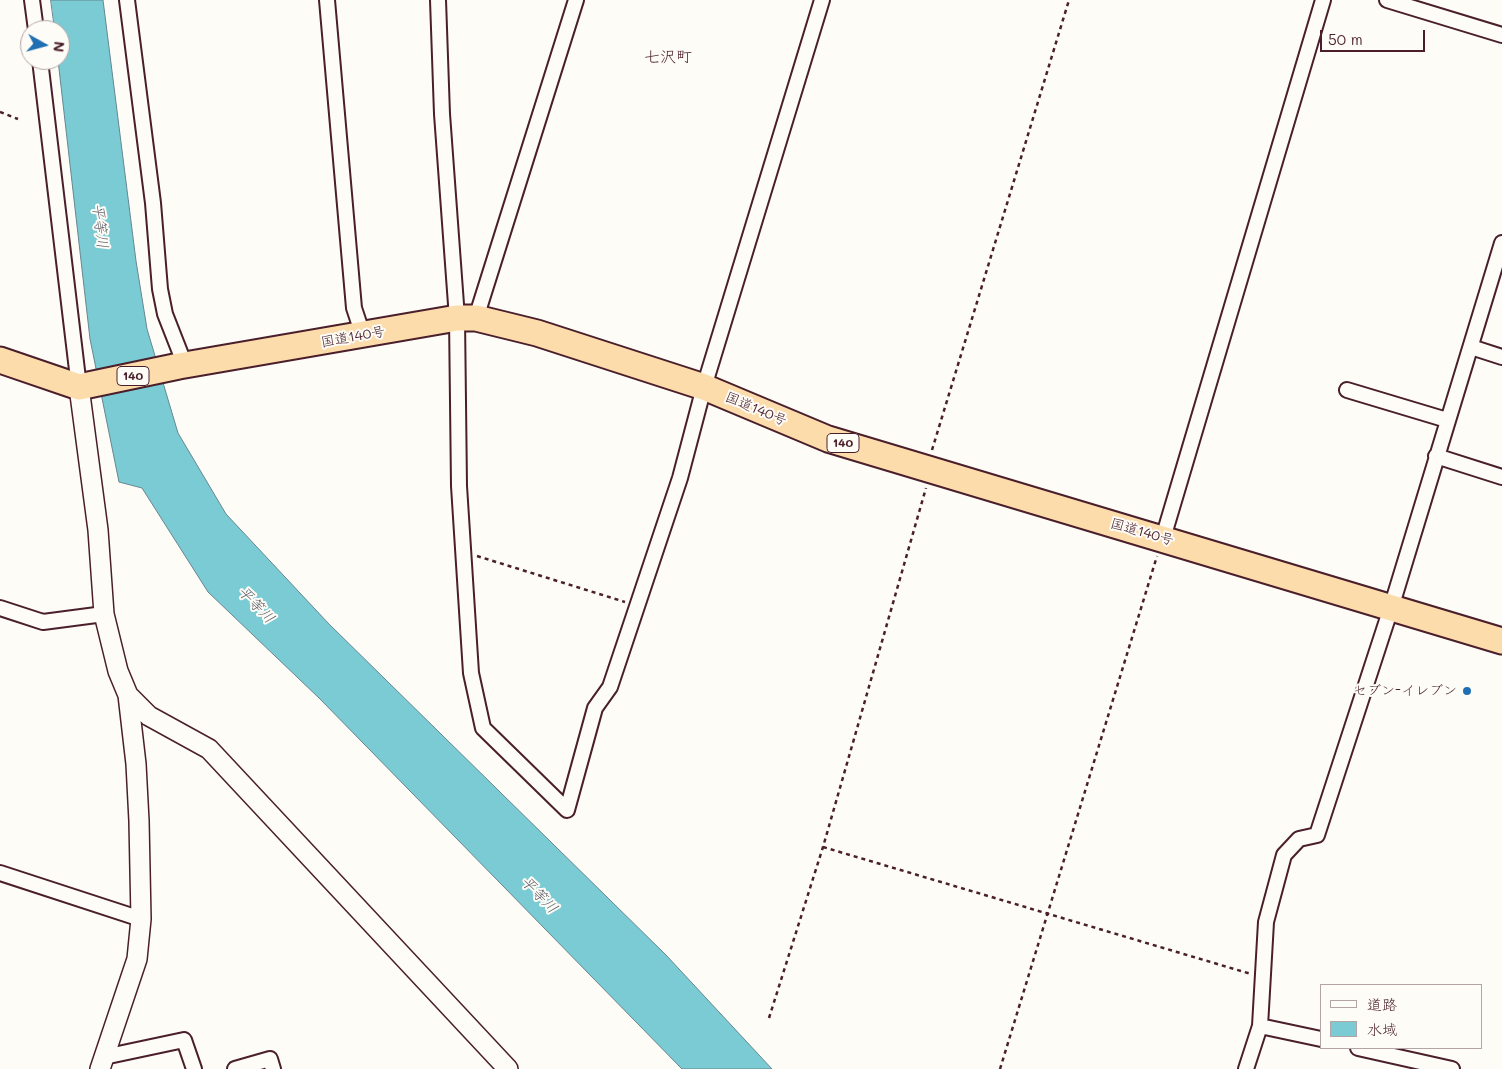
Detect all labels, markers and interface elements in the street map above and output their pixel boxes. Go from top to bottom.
north arrow [20,20,70,70]
scale bar [1322,20,1427,52]
text: 50 m [1328,29,1363,49]
text: N [49,40,69,53]
district label: 七沢町 [644,47,692,67]
water label: 平等川 [88,203,112,249]
street label: 国道140号 [319,323,387,351]
road number: 140 [117,366,149,386]
street label: 国道140号 [723,389,789,429]
road number: 140 [827,433,859,452]
street label: 国道140号 [1108,515,1176,549]
water label: 平等川 [234,583,278,627]
place label: セブン-イレブン [1353,683,1457,699]
marker: セブン-イレブン [1461,685,1473,697]
water label: 平等川 [517,873,561,917]
legend [1320,984,1482,1049]
text: 道路 [1367,994,1397,1014]
text: 水域 [1367,1019,1397,1039]

